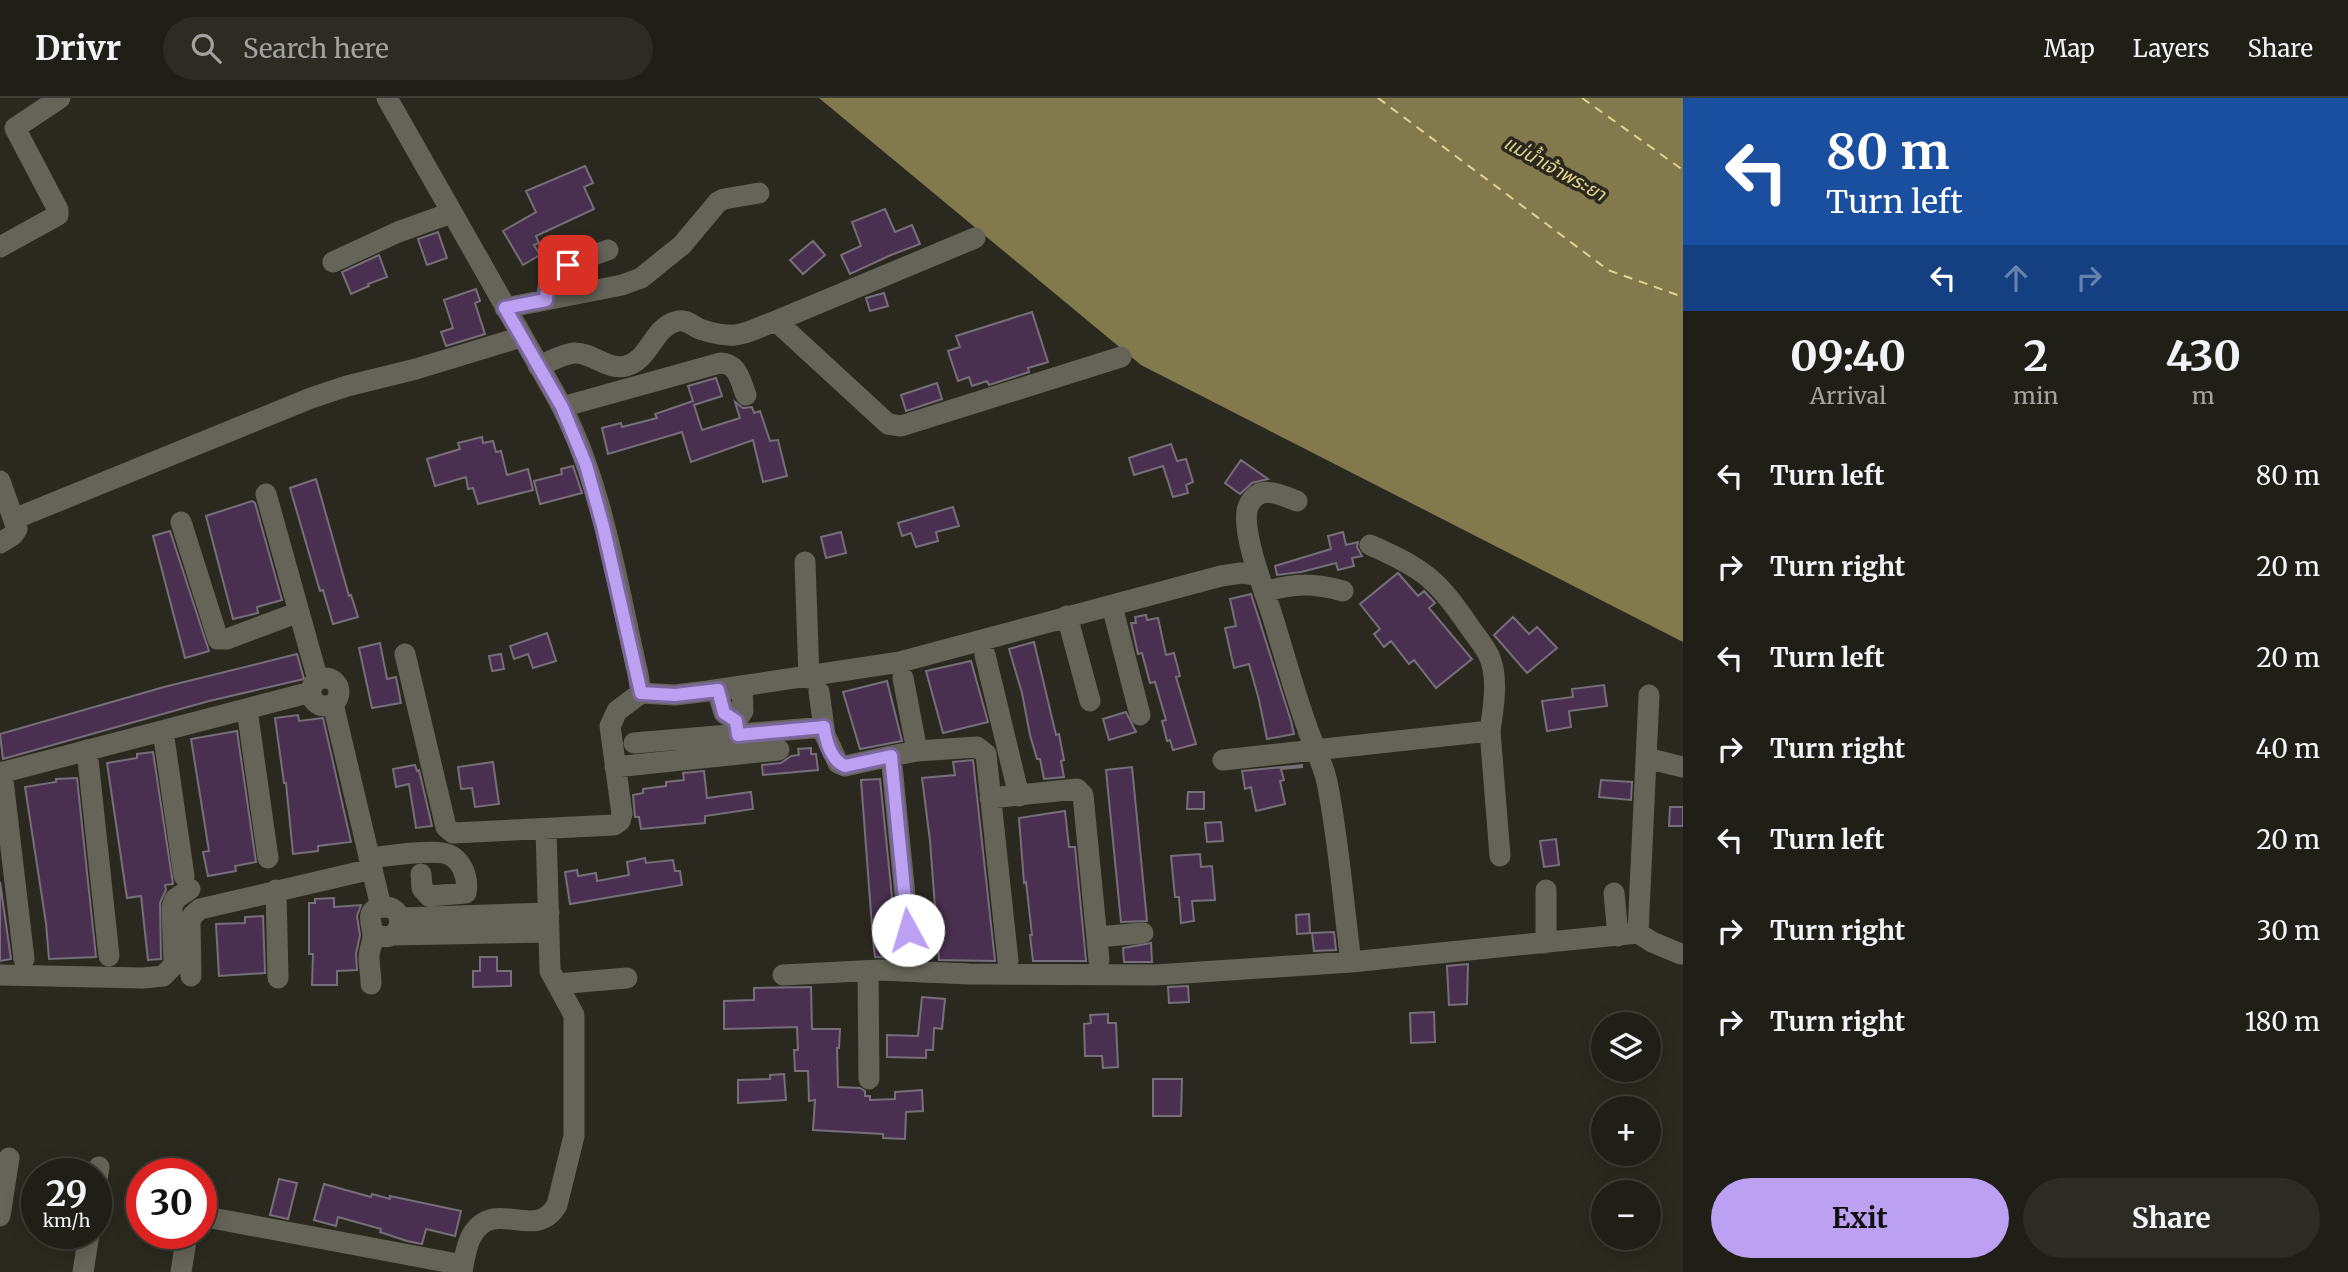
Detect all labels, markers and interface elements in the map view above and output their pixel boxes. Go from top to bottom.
search box [163,17,653,80]
text: Drivr [35,28,121,69]
icon: search [187,29,225,67]
text: Search here [243,32,389,65]
text: Map [2044,33,2095,64]
text: Layers [2133,33,2209,64]
text: Share [2247,33,2313,64]
text: 80 m [1826,121,1949,182]
icon: left [1711,126,1802,217]
water label: แม่น้ำเจ้าพระยา [1500,129,1612,206]
text: Turn left [1826,182,1963,222]
pin [538,235,598,295]
icon: arrive [549,246,587,284]
icon: left [1924,259,1962,297]
icon: ahead [1997,259,2035,297]
icon: right [2070,259,2108,297]
text: 09:40 [1790,330,1906,382]
text: 2 [2023,330,2048,382]
text: 430 [2166,330,2241,382]
text: Arrival [1810,381,1886,410]
text: min [2013,381,2059,410]
text: m [2192,381,2215,410]
icon: left [1711,457,1749,495]
text: Turn left [1770,459,1884,492]
text: 80 m [2256,459,2320,492]
icon: right [1711,548,1749,586]
text: Turn right [1770,550,1905,583]
text: 20 m [2256,550,2320,583]
icon: left [1711,639,1749,677]
text: Turn left [1770,641,1884,674]
text: 20 m [2256,641,2320,674]
icon: right [1711,730,1749,768]
text: Turn right [1770,732,1905,765]
text: 40 m [2256,732,2320,765]
icon: left [1711,821,1749,859]
text: Turn left [1770,823,1884,856]
text: 20 m [2256,823,2320,856]
position arrow [871,893,945,967]
icon: right [1711,912,1749,950]
text: Turn right [1770,914,1905,947]
text: 30 m [2257,914,2320,947]
icon: right [1711,1003,1749,1041]
text: Turn right [1770,1005,1905,1038]
text: 180 m [2245,1005,2320,1038]
map controls [1591,1012,1661,1250]
button: layers [1591,1012,1661,1082]
button: + [1591,1096,1661,1166]
speed limit sign: 30 [126,1158,217,1249]
text: 29 [46,1172,87,1216]
button: Exit [1711,1178,2009,1258]
button: Share [2023,1178,2320,1258]
button: − [1591,1180,1661,1250]
text: km/h [43,1209,90,1232]

